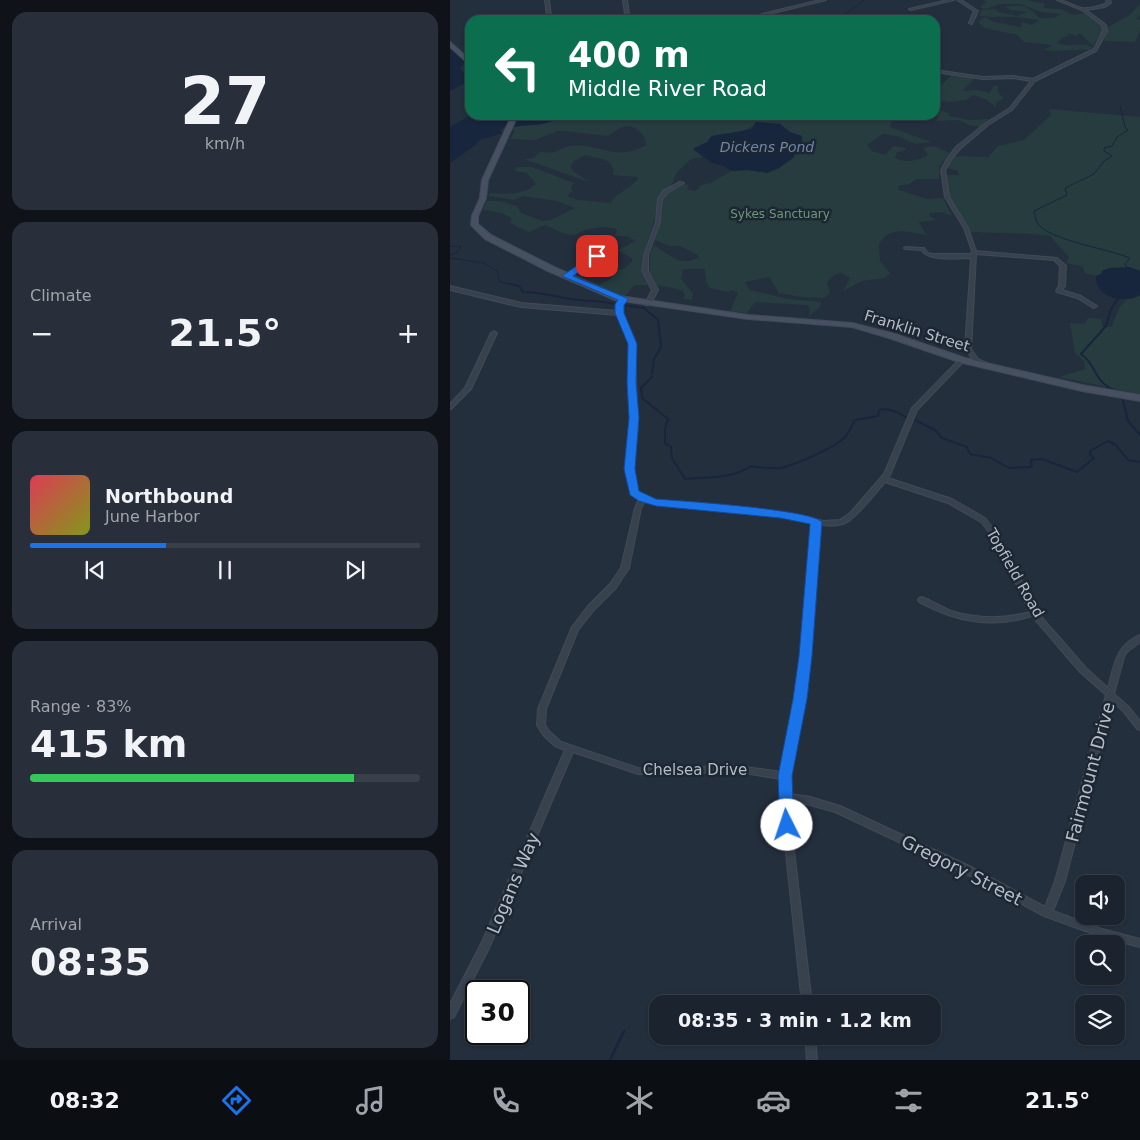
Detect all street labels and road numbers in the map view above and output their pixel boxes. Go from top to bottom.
street label: Franklin Street [862,306,972,356]
street label: Topfield Road [982,524,1048,621]
street label: Fairmount Drive [1061,700,1119,844]
street label: Chelsea Drive [643,761,747,779]
street label: Logans Way [482,829,544,937]
street label: Gregory Street [898,830,1026,910]

